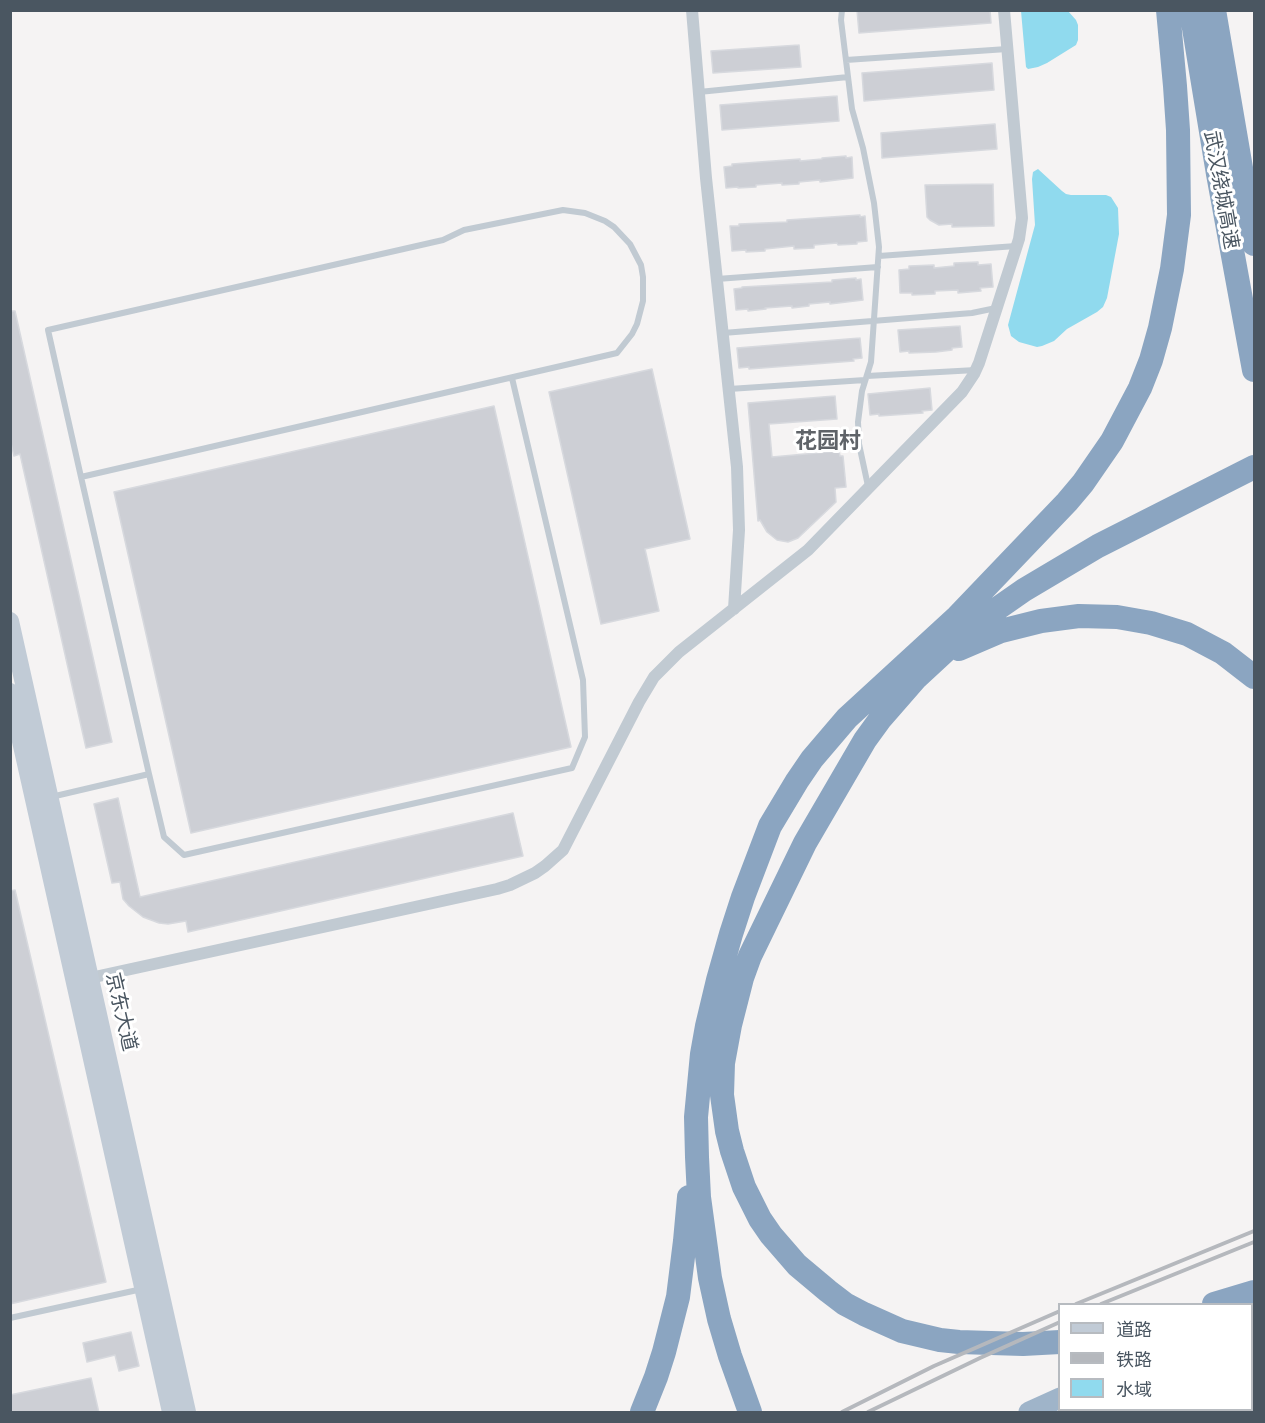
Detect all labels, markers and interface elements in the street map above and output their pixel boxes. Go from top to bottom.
street label: 武汉绕城高速 [1199,129,1243,251]
district label: 花园村 [795,429,861,455]
street label: 京东大道 [100,970,142,1054]
legend [1058,1303,1253,1411]
text: 道路 [1116,1319,1152,1341]
text: 铁路 [1116,1349,1152,1371]
text: 水域 [1116,1379,1152,1401]

